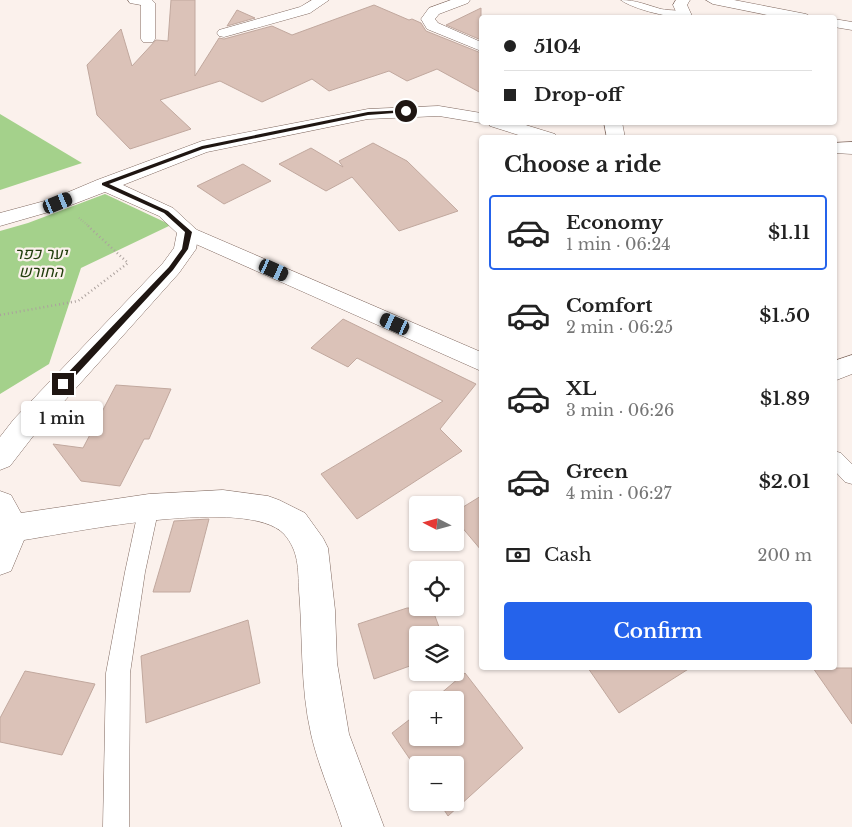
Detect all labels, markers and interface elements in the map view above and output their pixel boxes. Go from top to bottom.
text: 5104 [534,35,581,58]
text: Drop-off [534,83,623,106]
route start [395,100,417,122]
text: Choose a ride [504,151,661,178]
car [41,190,74,216]
icon: car [506,210,551,255]
text: Economy [566,211,663,234]
text: $1.11 [768,221,810,244]
text: 1 min · 06:24 [566,234,671,254]
park label: יער כפר החורש [15,243,69,281]
car [257,257,290,283]
icon: car [506,293,551,338]
text: Comfort [566,294,653,317]
text: $1.50 [759,304,810,327]
car [378,311,411,337]
text: 2 min · 06:25 [566,317,673,337]
route end [52,373,74,395]
icon: car [506,376,551,421]
text: XL [566,377,596,400]
text: $1.89 [760,387,810,410]
text: 3 min · 06:26 [566,400,674,420]
callout: 1 min [22,402,104,436]
text: 1 min [39,408,85,428]
icon: car [506,459,551,504]
text: Green [566,460,628,483]
text: $2.01 [759,470,810,493]
text: 4 min · 06:27 [566,483,672,503]
north arrow [409,496,464,551]
map controls [409,496,464,811]
icon: cash [504,541,532,569]
text: Cash [544,543,591,566]
text: 200 m [758,545,812,565]
button: locate [409,561,464,616]
button: Confirm [504,602,812,660]
button: layers [409,626,464,681]
button: + [409,691,464,746]
button: − [409,756,464,811]

